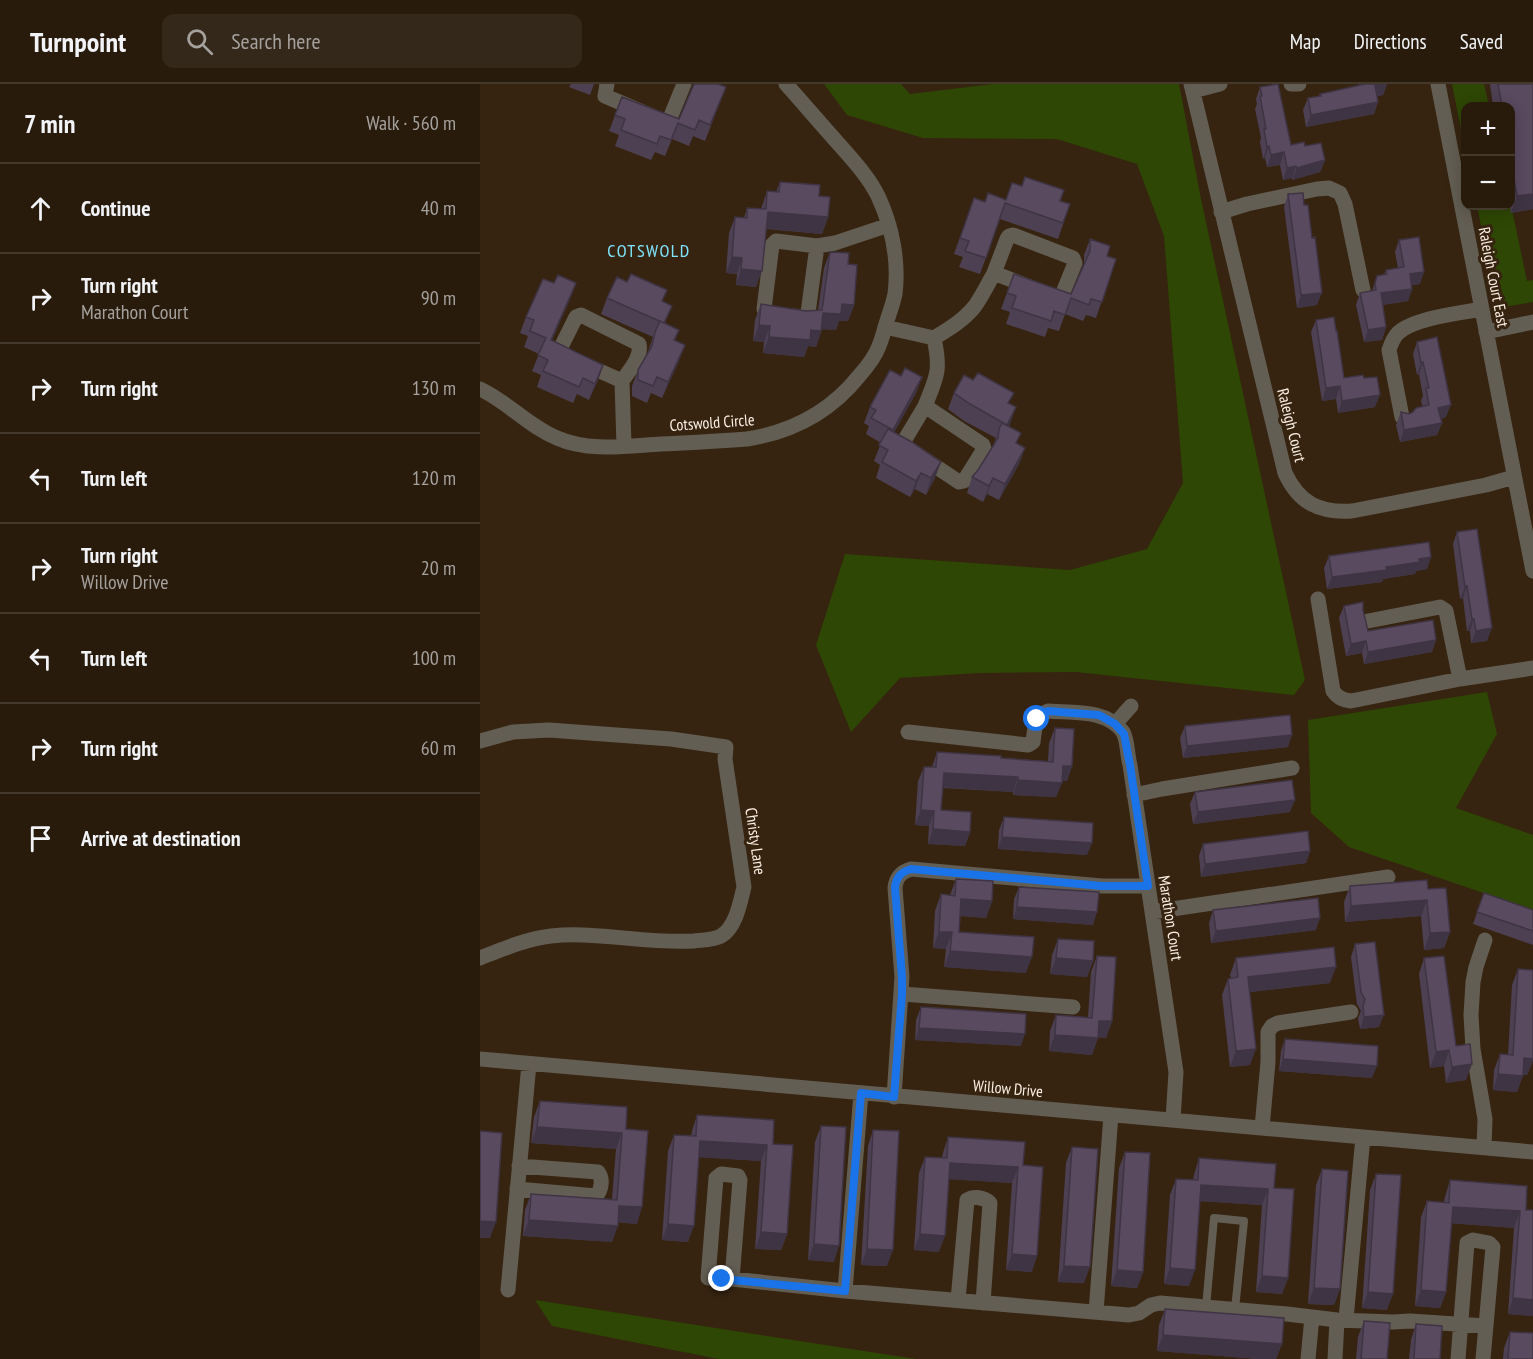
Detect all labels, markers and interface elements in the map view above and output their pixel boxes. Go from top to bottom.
search box [162,14,582,68]
text: Turnpoint [30,23,126,60]
icon: search [183,25,216,58]
text: Search here [231,27,321,55]
text: Map [1290,28,1321,55]
text: Directions [1354,28,1427,55]
text: Saved [1460,28,1503,55]
map controls [1461,102,1515,210]
button: + [1461,102,1515,156]
text: 7 min [24,107,75,140]
text: Walk · 560 m [366,110,456,136]
button: − [1461,156,1515,210]
icon: ahead [24,192,57,225]
text: Continue [81,194,151,222]
text: 40 m [421,195,456,221]
street label: Raleigh Court East [1474,225,1514,329]
district label: COTSWOLD [607,239,691,262]
text: Turn right [81,271,158,299]
icon: right [24,282,57,315]
text: 90 m [421,285,456,311]
text: Marathon Court [81,299,189,325]
icon: right [24,372,57,405]
text: Turn right [81,374,158,402]
text: 130 m [412,375,456,401]
street label: Raleigh Court [1273,386,1311,464]
street label: Cotswold Circle [669,409,755,435]
icon: left [24,462,57,495]
text: Turn left [81,464,147,492]
text: 120 m [412,465,456,491]
text: Turn right [81,541,158,569]
icon: right [24,552,57,585]
text: 20 m [421,555,456,581]
text: Willow Drive [81,569,169,595]
icon: left [24,642,57,675]
text: Turn left [81,644,147,672]
text: 100 m [412,645,456,671]
route start [1023,705,1049,731]
icon: right [24,732,57,765]
text: Turn right [81,734,158,762]
text: 60 m [421,735,456,761]
street label: Christy Lane [741,806,771,876]
icon: arrive [24,822,57,855]
text: Arrive at destination [81,824,241,852]
street label: Marathon Court [1154,874,1188,963]
street label: Willow Drive [972,1075,1044,1101]
route end [708,1265,734,1291]

